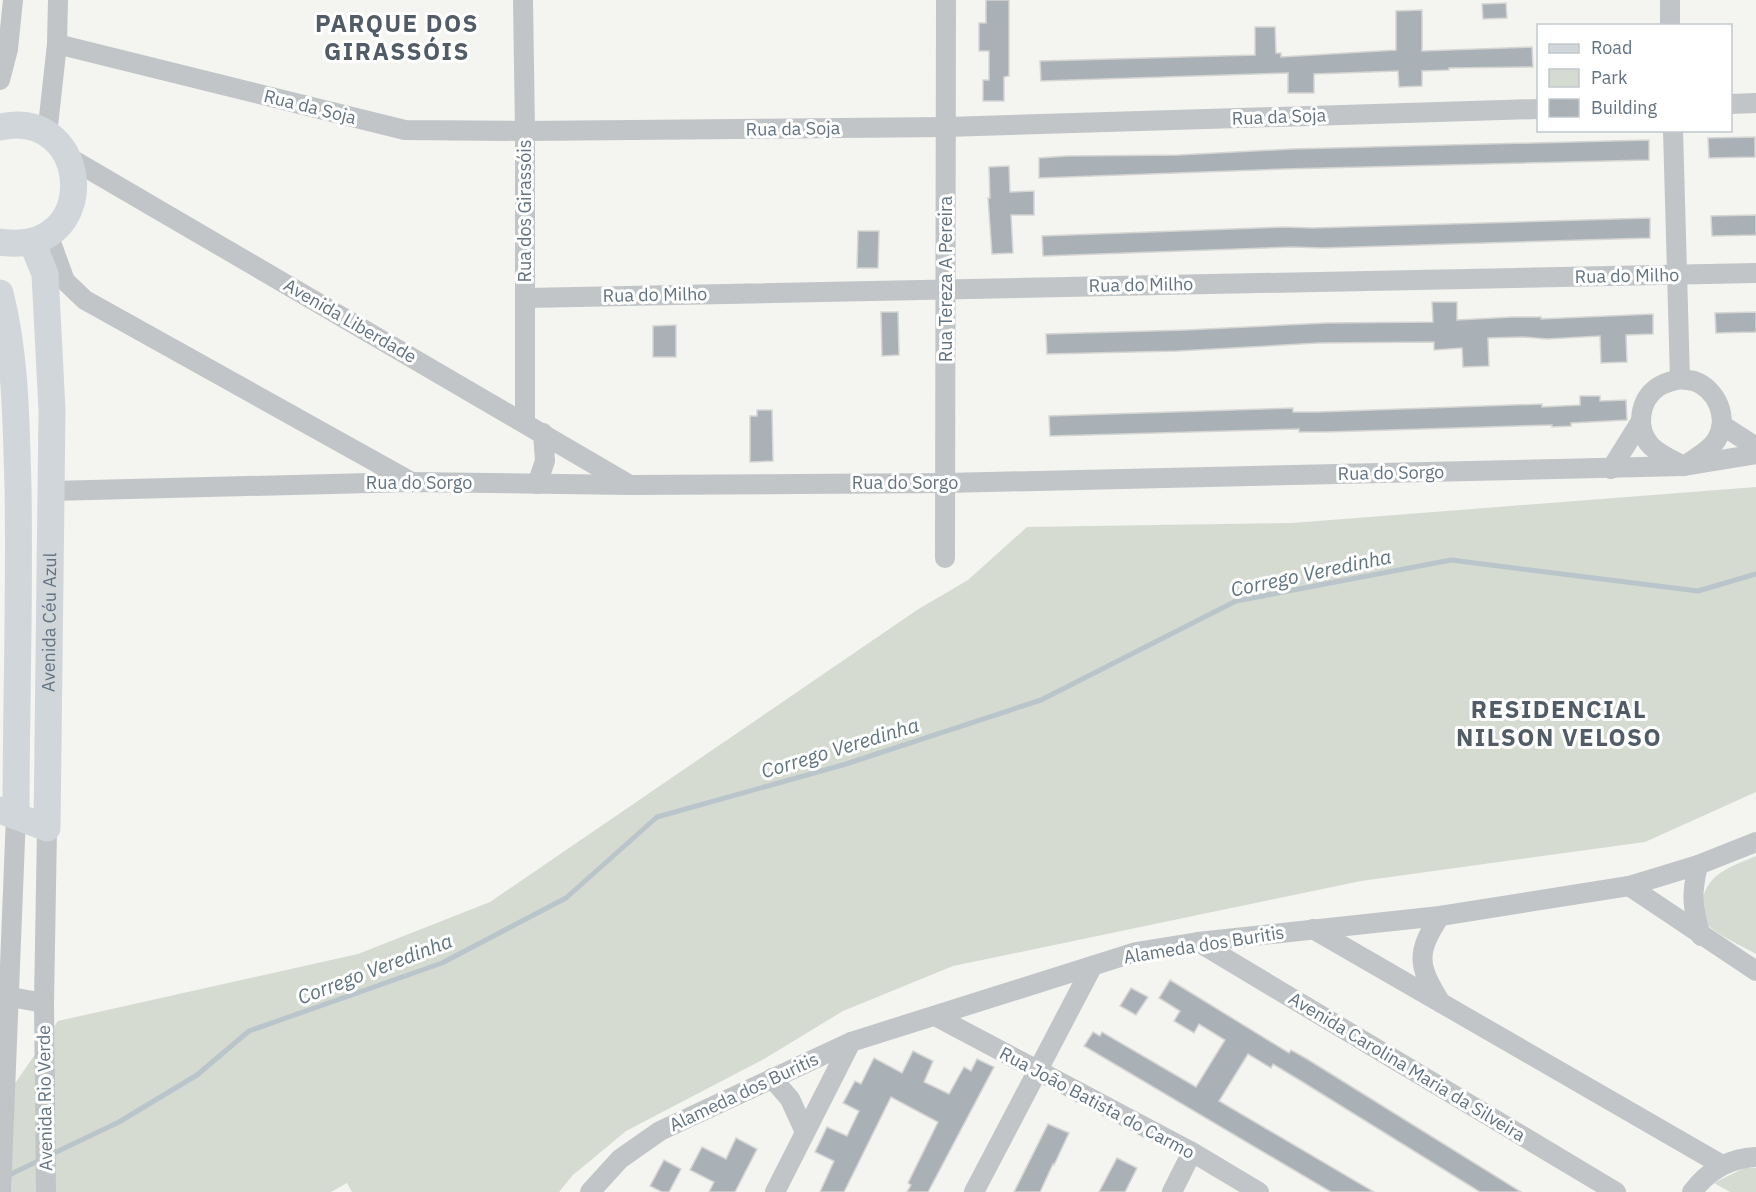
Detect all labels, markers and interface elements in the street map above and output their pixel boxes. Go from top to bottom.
district label: PARQUE DOS GIRASSÓIS [315,7,479,67]
legend [1537,24,1732,132]
text: Road [1591,36,1632,59]
text: Park [1591,66,1628,89]
street label: Rua da Soja [261,84,359,129]
text: Building [1591,96,1658,119]
street label: Rua da Soja [1231,103,1327,130]
street label: Rua da Soja [746,116,841,141]
street label: Rua dos Girassóis [513,139,536,283]
street label: Rua Tereza A Pereira [934,195,957,362]
street label: Rua do Milho [1574,263,1680,288]
street label: Rua do Milho [1088,272,1194,297]
street label: Avenida Liberdade [280,273,421,368]
street label: Rua do Milho [602,282,708,307]
street label: Rua do Sorgo [1338,460,1444,485]
street label: Rua do Sorgo [366,471,472,494]
street label: Rua do Sorgo [852,471,958,494]
water label: Corrego Veredinha [1228,542,1394,603]
street label: Avenida Céu Azul [37,552,61,692]
district label: RESIDENCIAL NILSON VELOSO [1456,693,1662,753]
water label: Corrego Veredinha [758,711,922,784]
street label: Alameda dos Buritis [1122,920,1286,969]
water label: Corrego Veredinha [294,927,456,1010]
street label: Avenida Carolina Maria da Silveira [1285,987,1530,1147]
street label: Avenida Rio Verde [32,1025,57,1171]
street label: Rua João Batista do Carmo [996,1041,1199,1164]
street label: Alameda dos Buritis [665,1047,822,1136]

